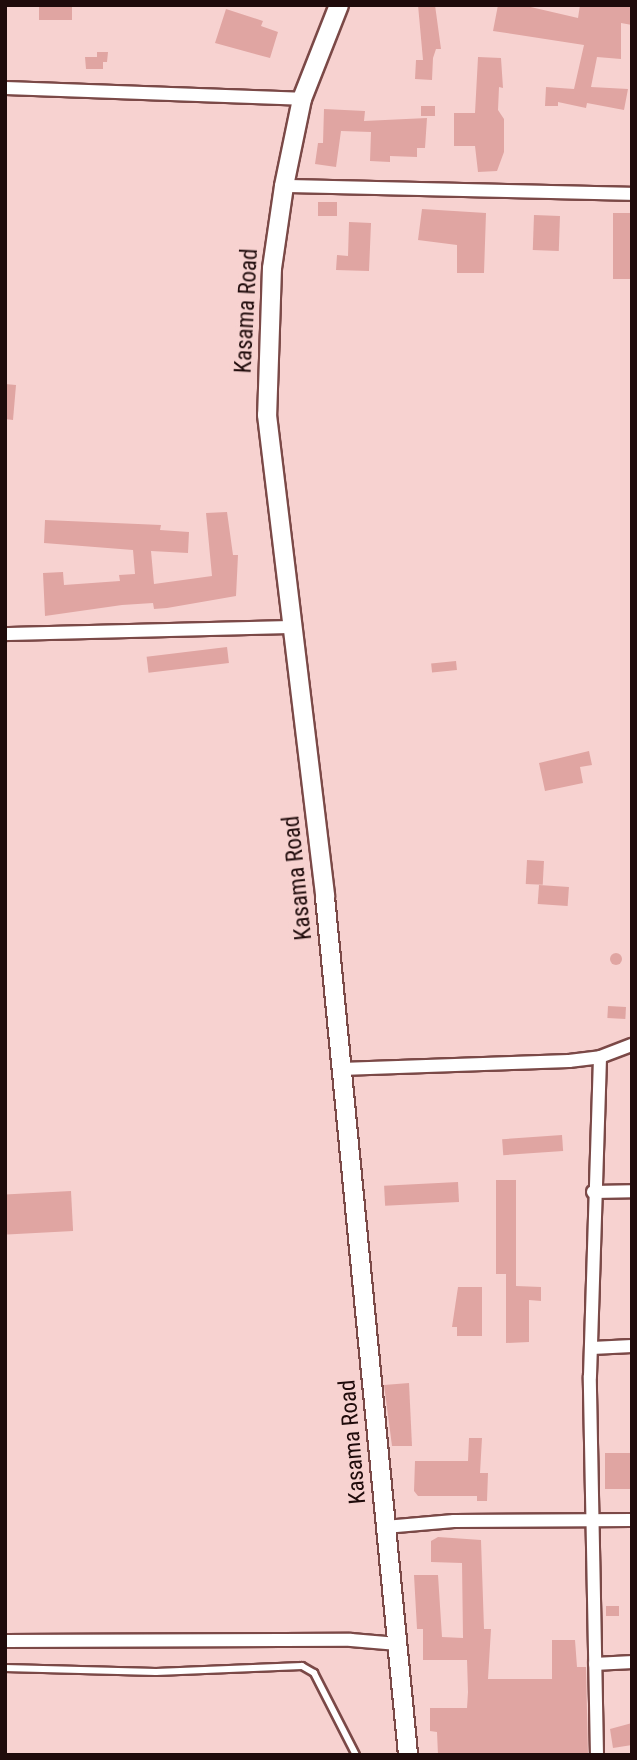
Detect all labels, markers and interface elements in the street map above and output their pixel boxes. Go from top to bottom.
street label: Kasama Road [230,248,264,374]
street label: Kasama Road [278,814,318,942]
street label: Kasama Road [334,1379,372,1505]

